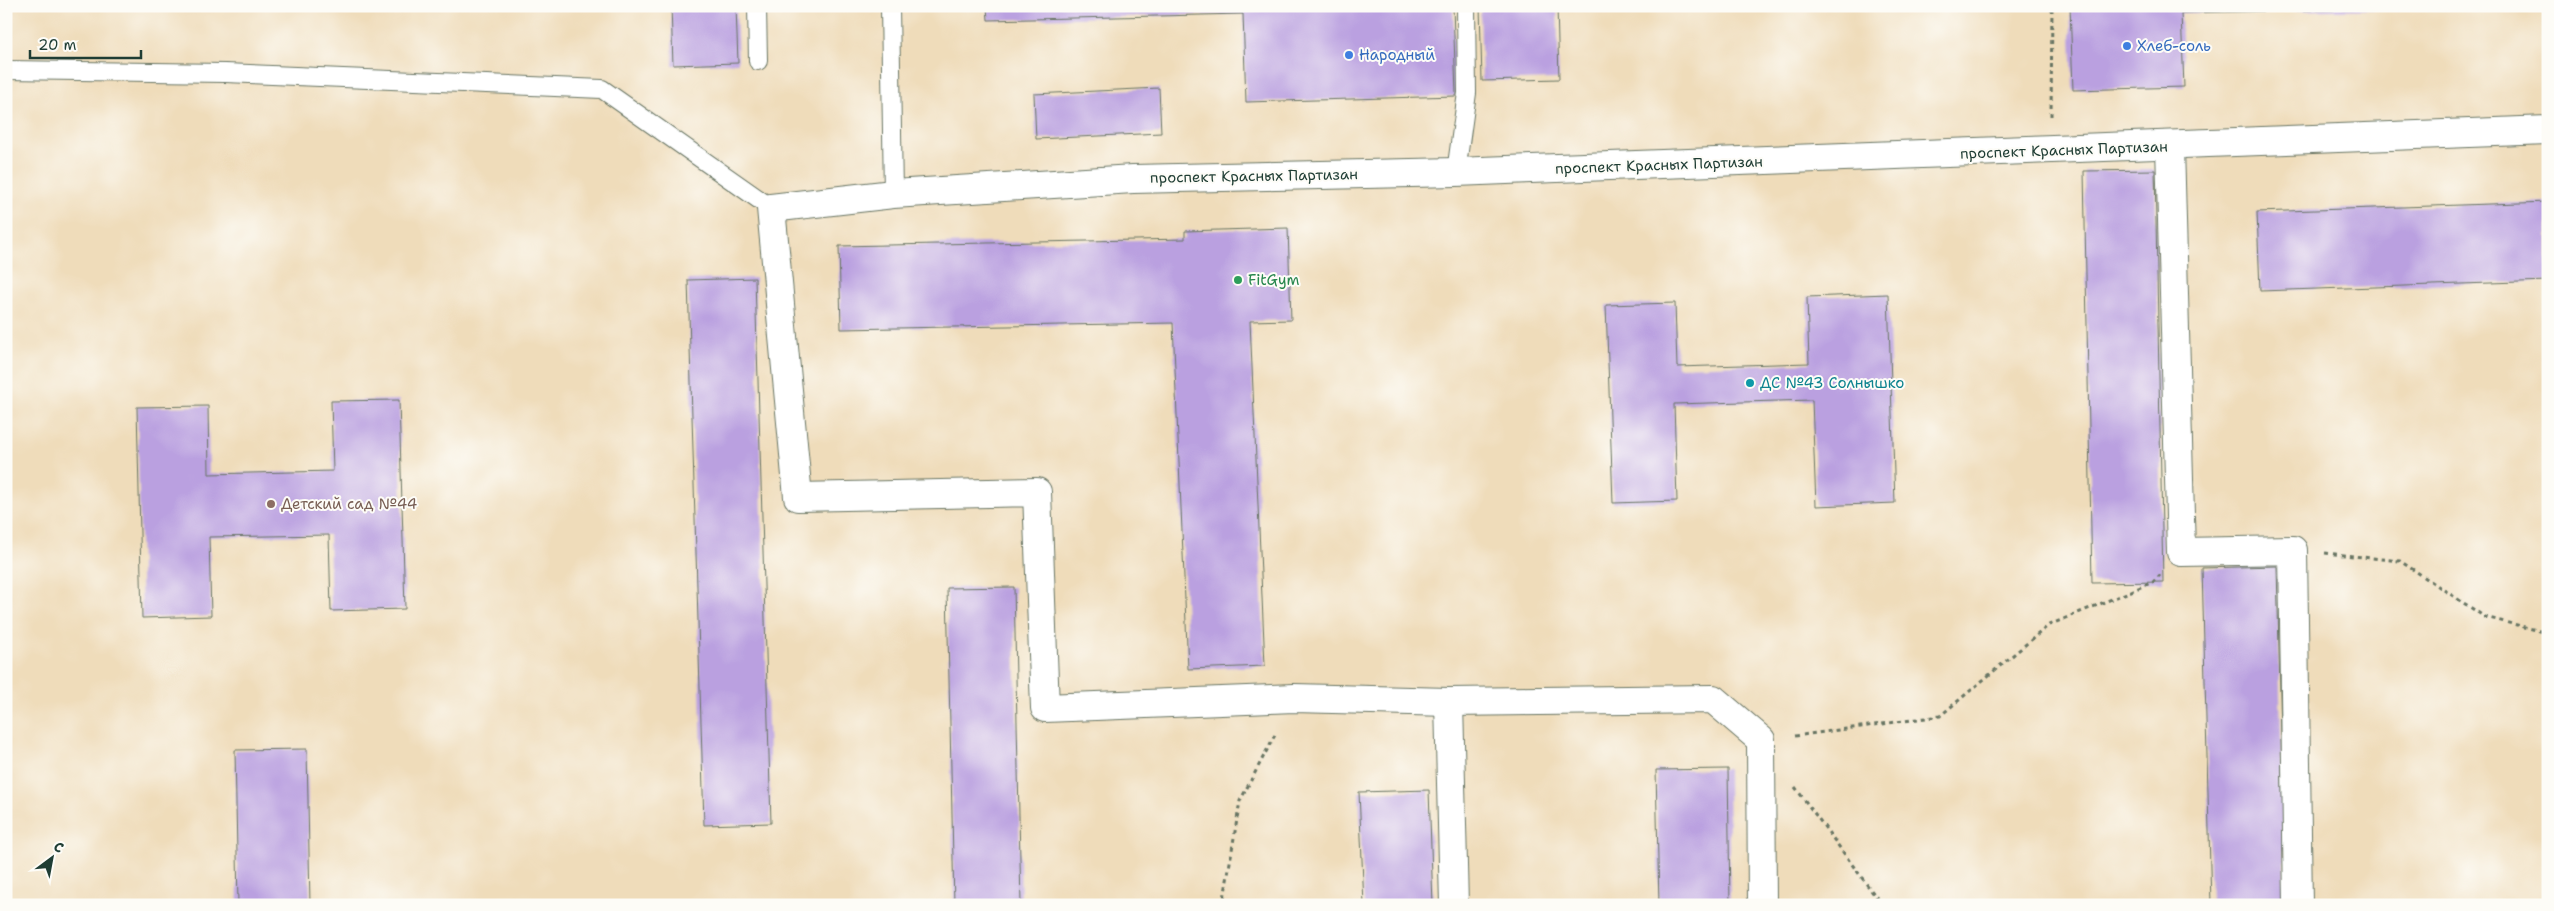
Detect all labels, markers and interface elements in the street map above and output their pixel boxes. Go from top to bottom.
scale bar [30,28,141,60]
text: 20 m [38,35,77,55]
place label: Хлеб-соль [2137,36,2211,56]
marker: Хлеб-соль [2121,40,2133,52]
place label: Народный [1359,45,1435,65]
marker: Народный [1343,49,1355,61]
street label: проспект Красных Партизан [1960,136,2168,164]
street label: проспект Красных Партизан [1555,151,1763,179]
street label: проспект Красных Партизан [1150,164,1358,188]
place label: FitGym [1248,270,1300,290]
marker: FitGym [1232,274,1244,286]
place label: ДС №43 Солнышко [1760,373,1904,393]
marker: ДС №43 Солнышко [1744,377,1756,389]
place label: Детский сад №44 [281,494,417,514]
marker: Детский сад №44 [265,498,277,510]
north arrow [28,834,78,884]
text: С [50,837,67,857]

